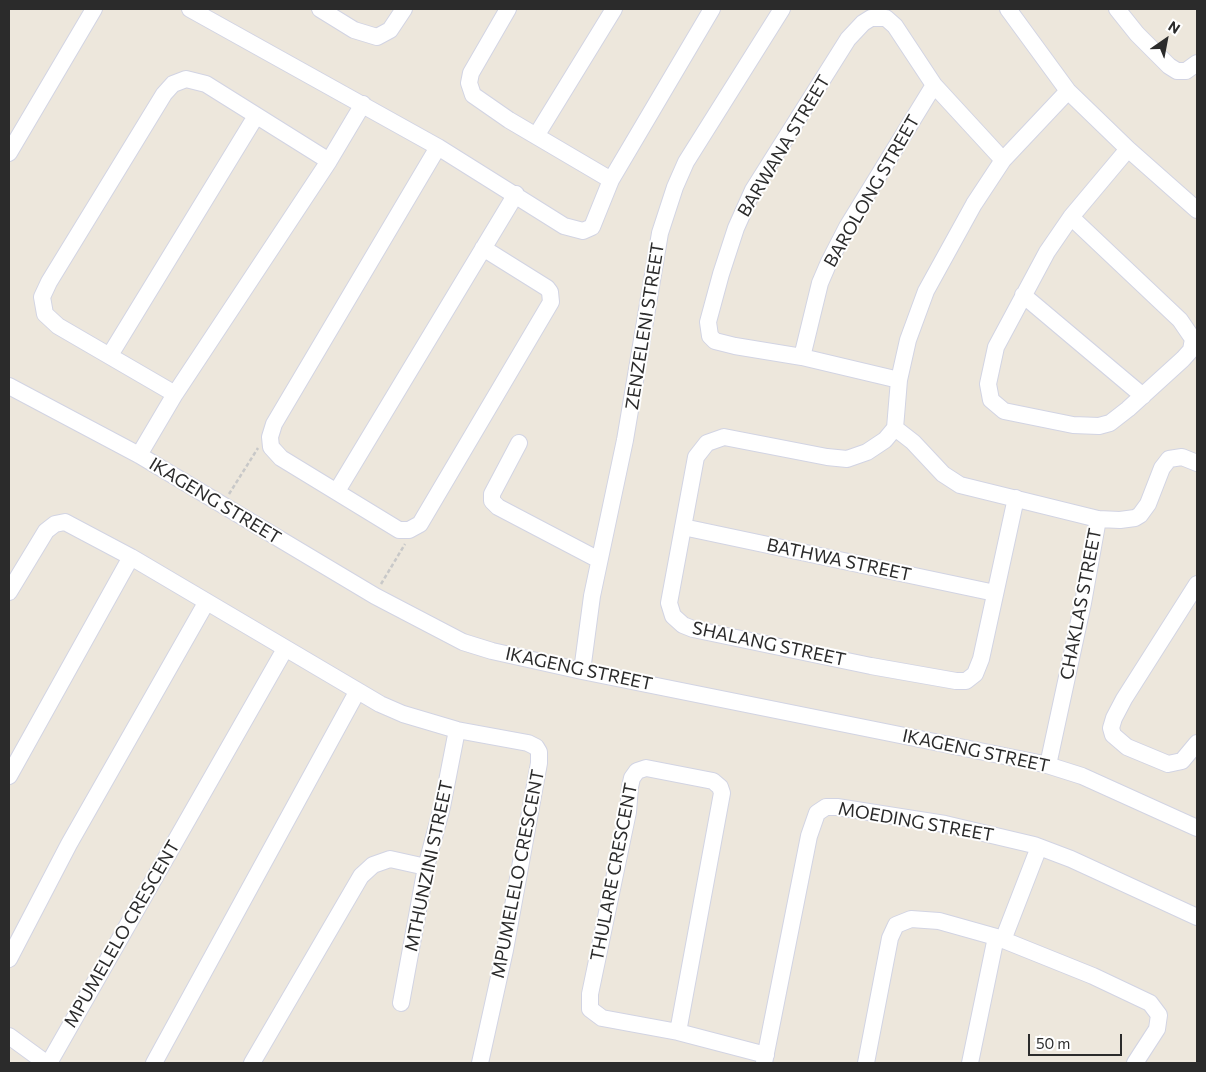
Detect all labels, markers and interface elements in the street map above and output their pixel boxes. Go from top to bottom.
north arrow [1141,15,1191,65]
text: N [1165,17,1183,37]
street label: BARWANA STREET [733,71,835,221]
street label: BAROLONG STREET [820,111,924,271]
street label: ZENZELENI STREET [621,241,669,411]
street label: IKAGENG STREET [145,453,285,549]
street label: CHAKLAS STREET [1056,526,1106,682]
street label: BATHWA STREET [765,534,913,586]
street label: SHALANG STREET [690,617,848,671]
street label: IKAGENG STREET [503,643,655,695]
street label: IKAGENG STREET [900,725,1052,777]
street label: MPUMELELO CRESCENT [487,768,549,980]
street label: MTHUNZINI STREET [400,778,458,954]
street label: THULARE CRESCENT [586,781,642,963]
street label: MOEDING STREET [837,798,995,846]
street label: MPUMELELO CRESCENT [60,837,184,1031]
scale bar [1031,1024,1125,1056]
text: 50 m [1036,1034,1070,1052]

